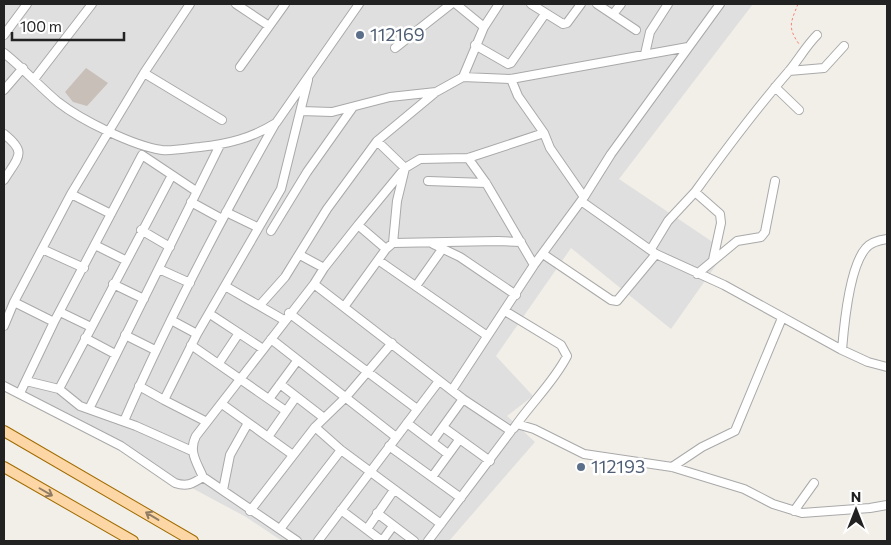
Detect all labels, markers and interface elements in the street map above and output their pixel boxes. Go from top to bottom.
scale bar [12,10,125,42]
text: 100 m [20,17,62,35]
place label: 112169 [370,23,425,45]
marker: 112169 [354,29,366,41]
place label: 112193 [591,455,645,477]
marker: 112193 [575,461,587,473]
north arrow [831,485,881,535]
one-way arrow [38,487,52,497]
text: N [851,488,861,505]
one-way arrow [145,511,159,521]

